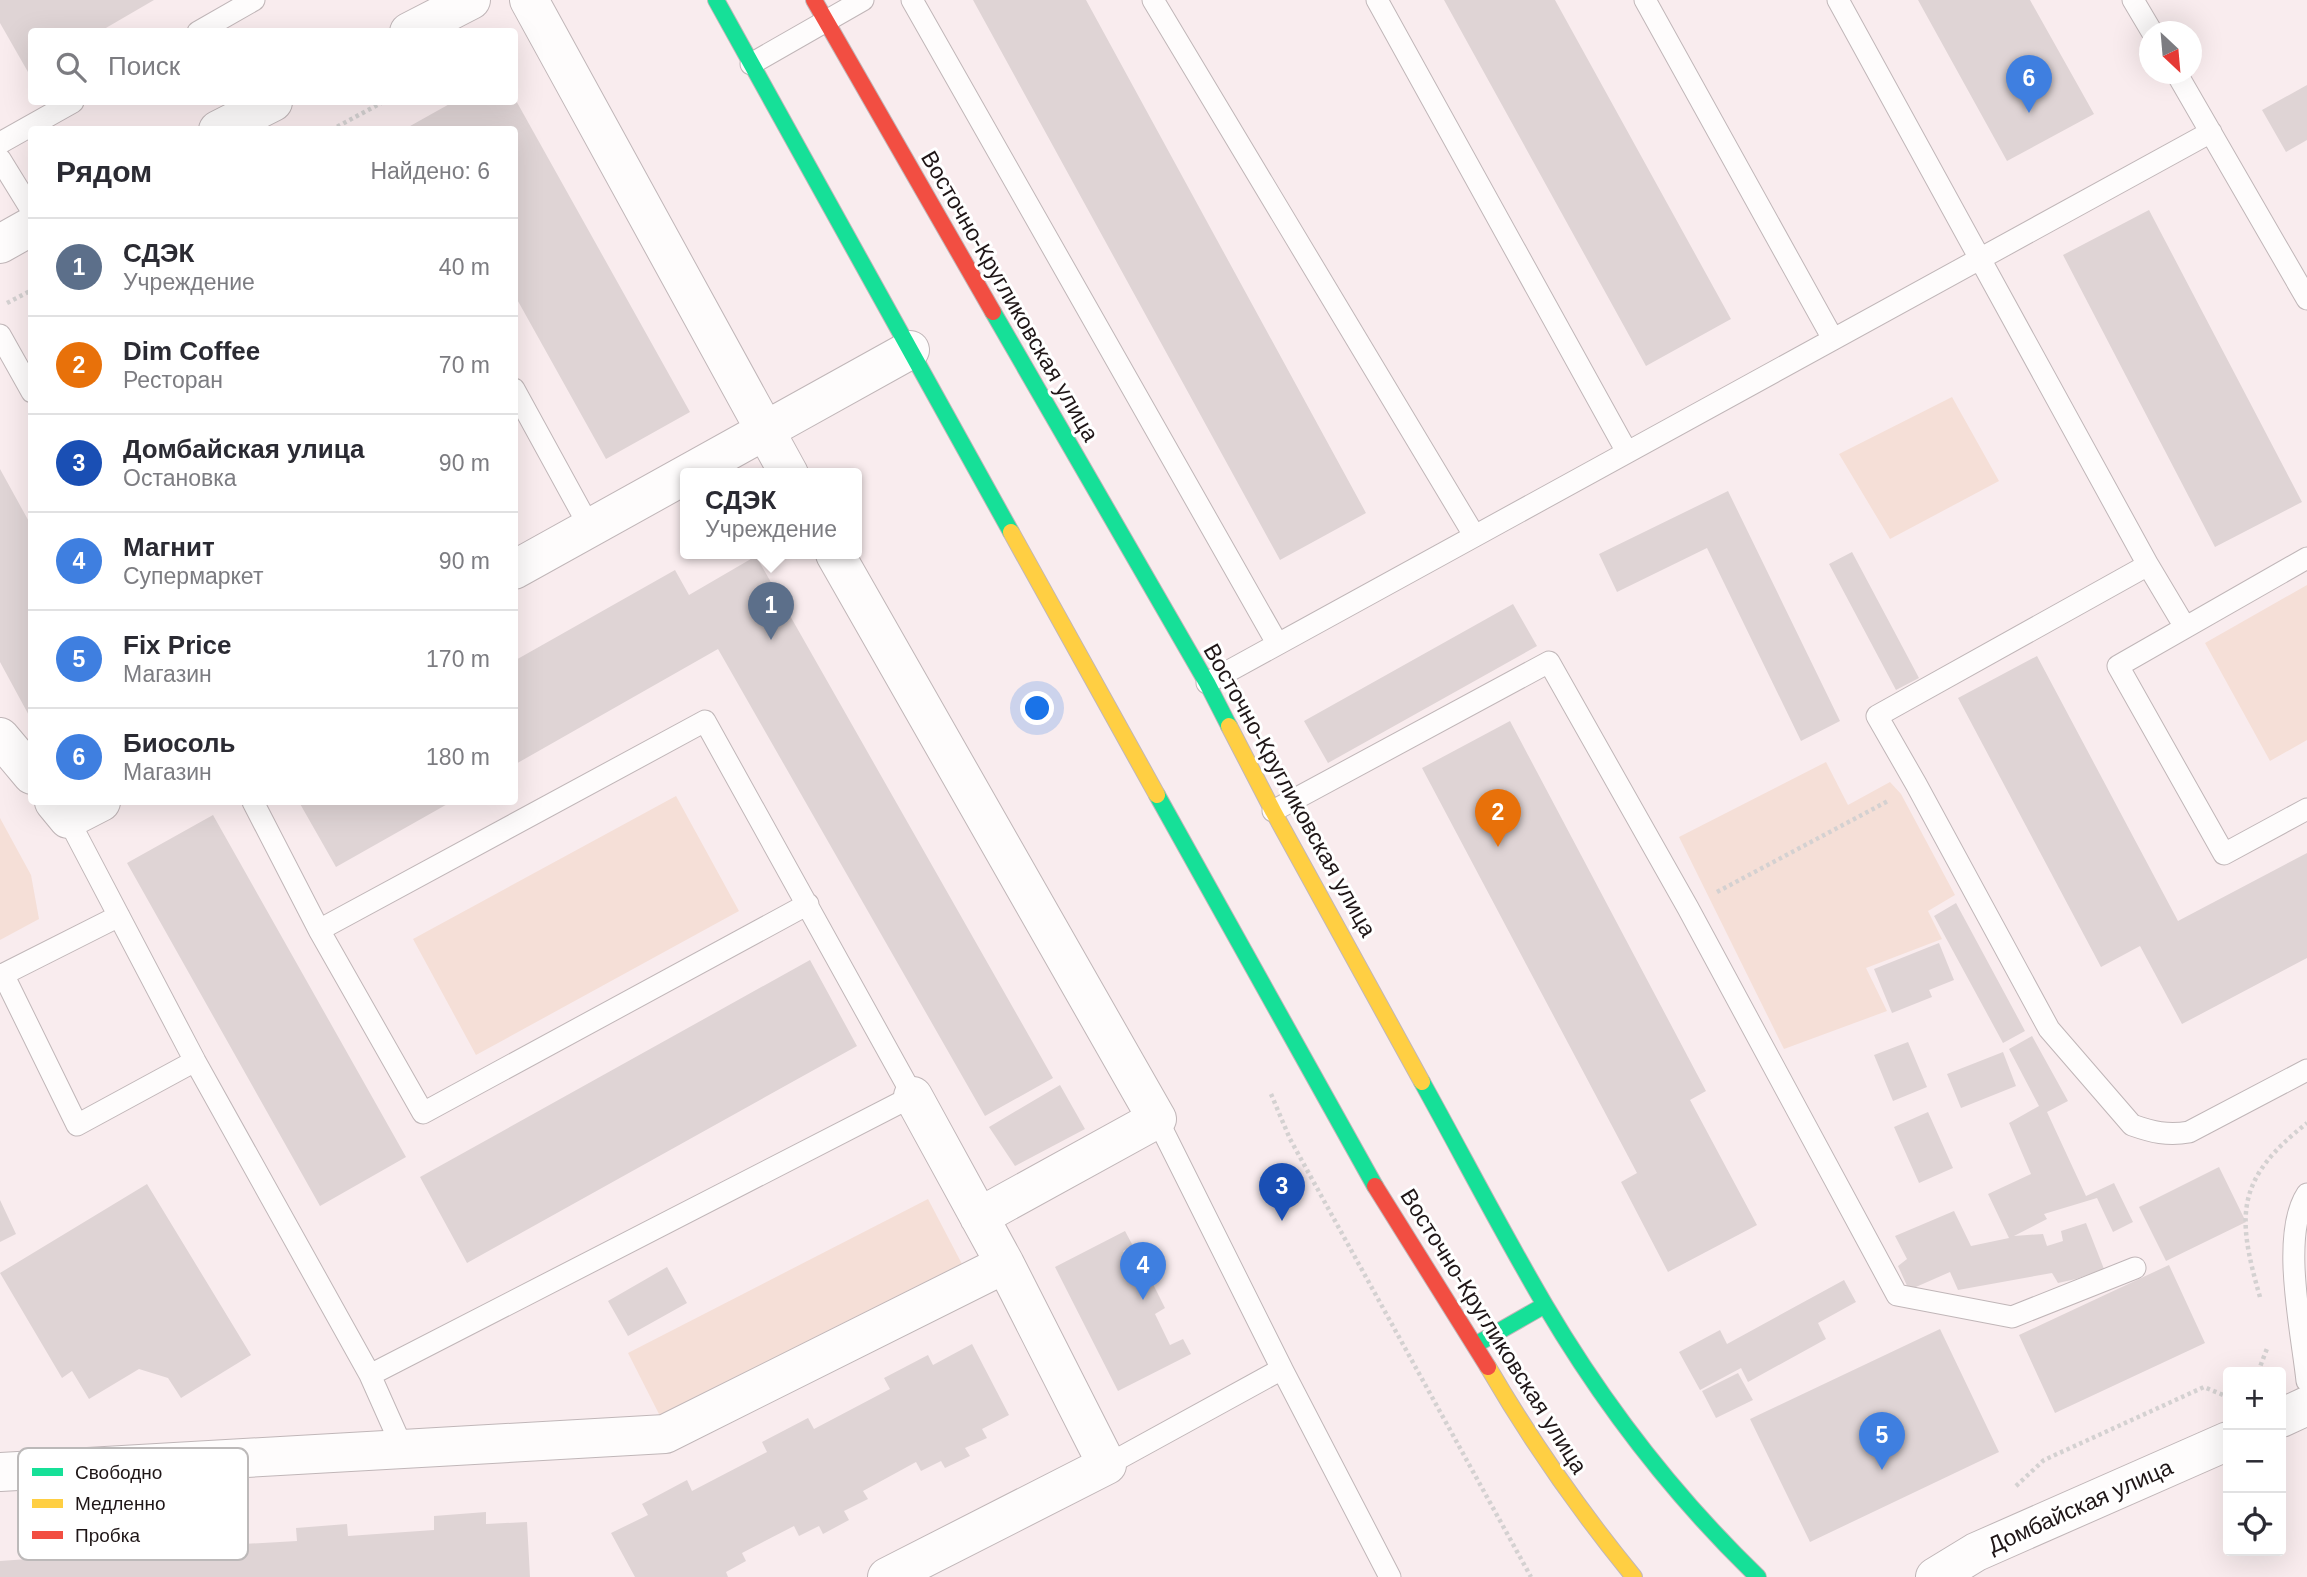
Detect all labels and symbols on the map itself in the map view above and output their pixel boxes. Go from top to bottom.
north arrow [2139,21,2202,84]
pin: 6 [2006,55,2052,113]
street label: Восточно-Кругликовская улица [916,146,1104,446]
pin: 1 [748,582,794,640]
street label: Восточно-Кругликовская улица [1198,639,1382,941]
your location [1020,691,1054,725]
pin: 2 [1475,789,1521,847]
pin: 3 [1259,1163,1305,1221]
street label: Восточно-Кругликовская улица [1395,1184,1593,1478]
pin: 4 [1120,1242,1166,1300]
pin: 5 [1859,1412,1905,1470]
legend [18,1448,248,1560]
street label: Домбайская улица [1984,1453,2177,1558]
text: Свободно [75,1462,162,1483]
text: Медленно [75,1493,165,1514]
text: Пробка [75,1525,140,1546]

